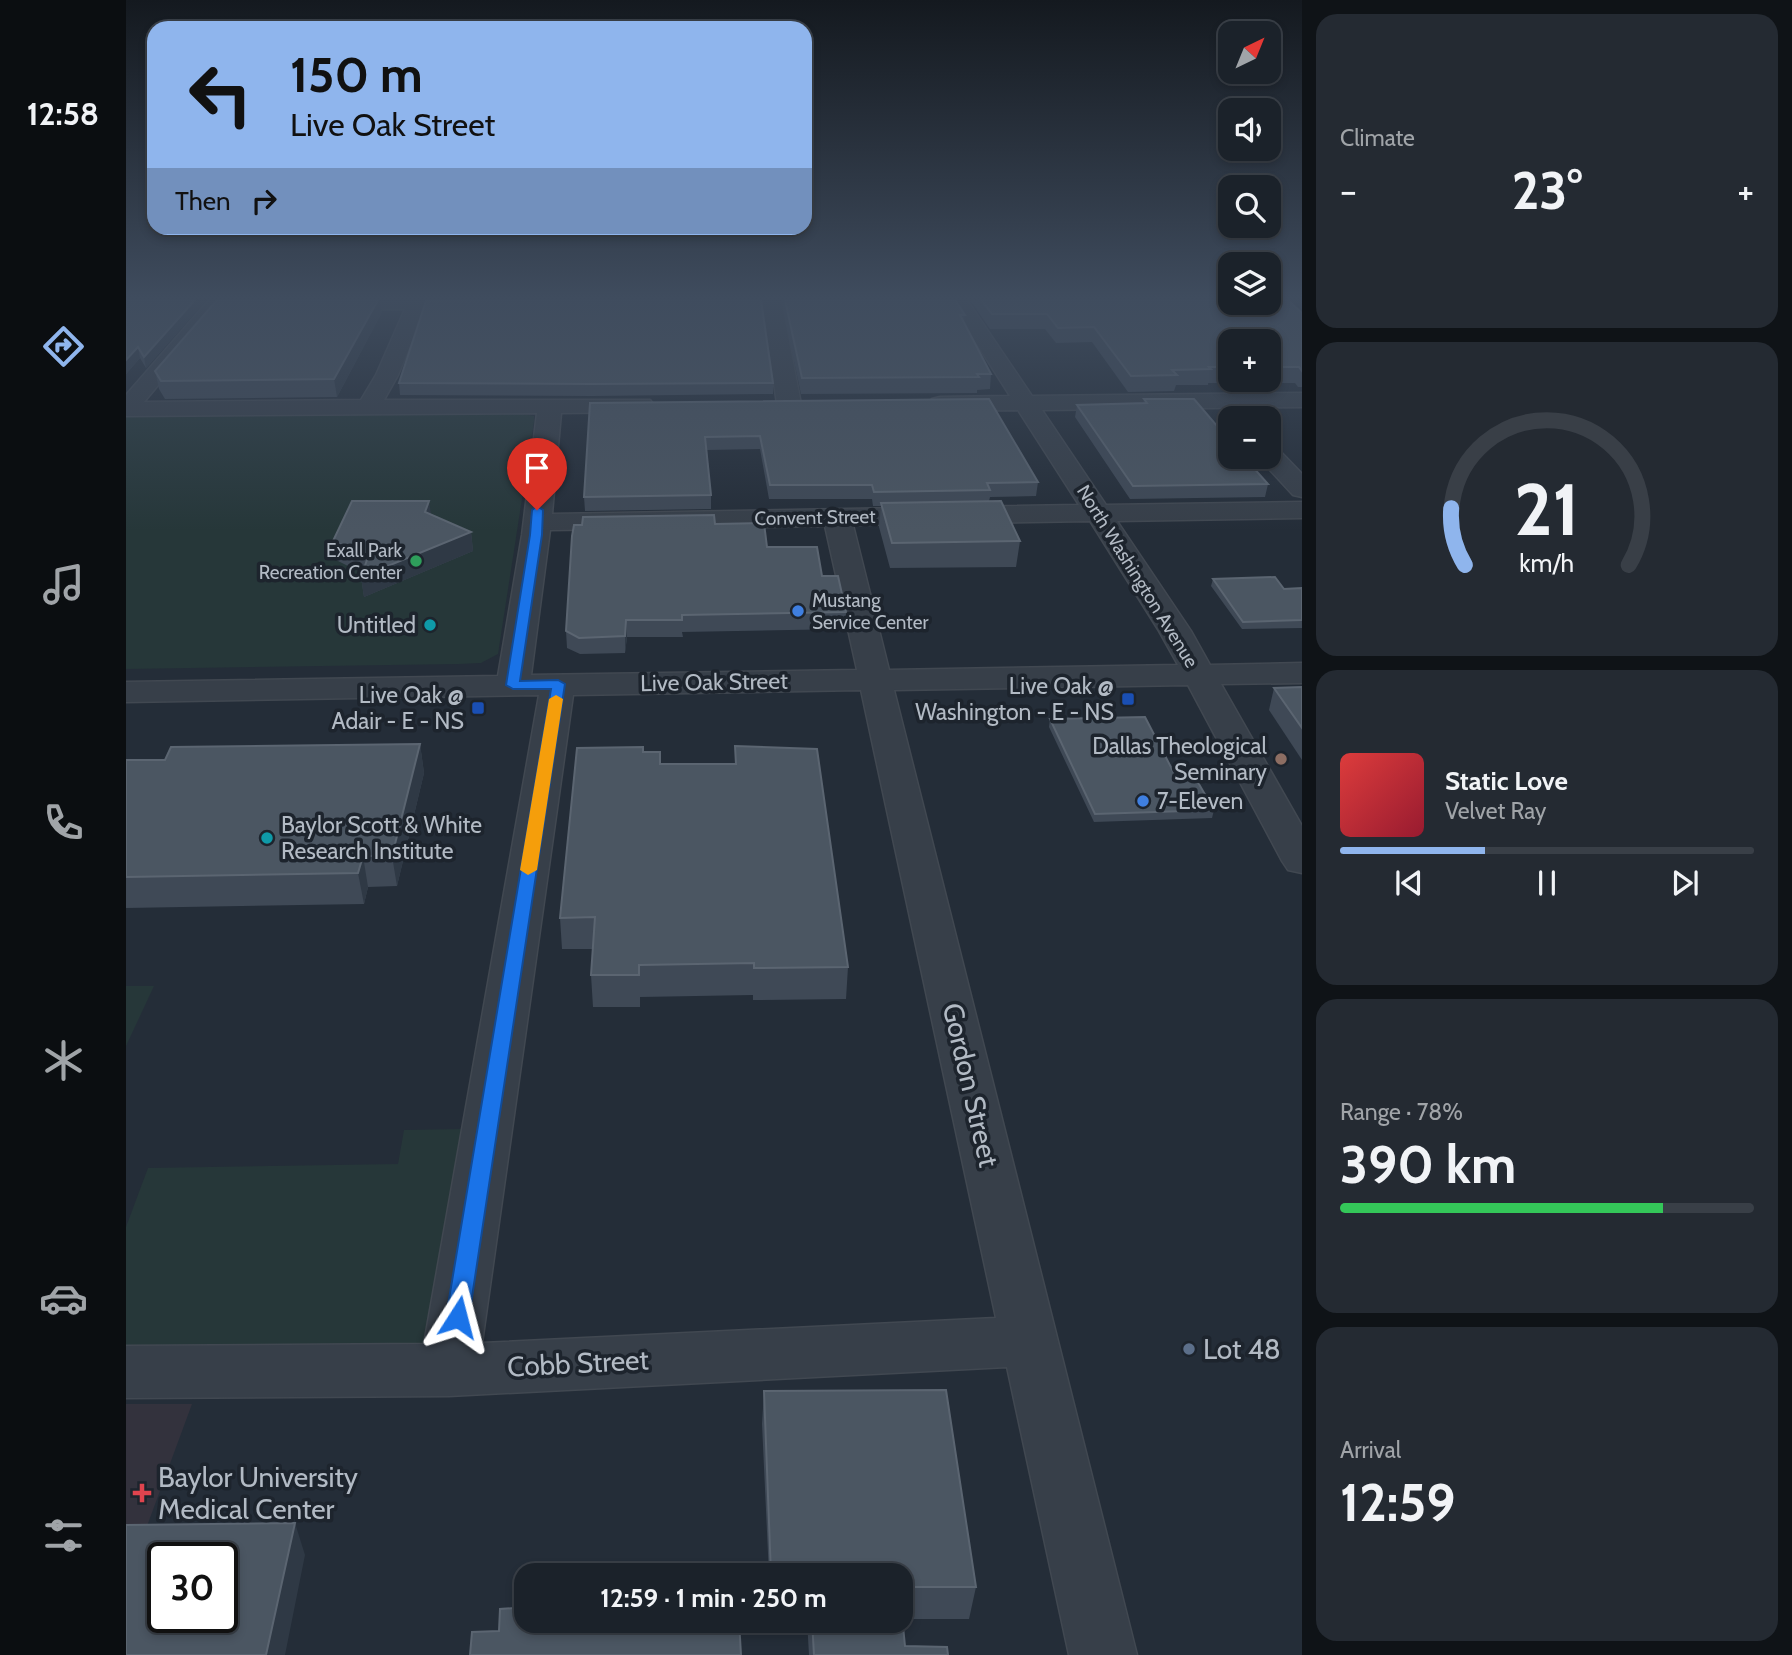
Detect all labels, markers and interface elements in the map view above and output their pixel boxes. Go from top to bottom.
north arrow [1218,21,1281,84]
map controls [1218,21,1281,469]
text: 150 m [290,45,423,104]
icon: left [175,49,266,140]
text: 12:58 [27,94,99,133]
button: sound [1218,98,1281,161]
text: Live Oak Street [290,105,495,144]
text: Climate [1340,124,1415,152]
text: 23° [1512,159,1582,222]
text: − [1340,167,1357,214]
text: + [1737,167,1754,214]
button: search [1218,175,1281,238]
icon: right [245,182,283,220]
text: Then [175,185,231,217]
button: layers [1218,252,1281,315]
icon: directions [39,322,88,371]
button: + [1218,329,1281,392]
button: − [1218,406,1281,469]
pin [507,438,567,510]
icon: arrive [518,449,556,487]
text: 21 [1514,466,1580,554]
street label: North Washington Avenue [1072,481,1203,672]
street label: Convent Street [754,505,876,530]
place label: Exall Park Recreation Center [259,539,402,584]
text: km/h [1520,548,1574,578]
marker: Exall Park Recreation Center [408,553,424,569]
icon: music [39,560,88,609]
place label: Mustang Service Center [812,589,928,634]
marker: Mustang Service Center [790,603,806,619]
place label: Untitled [337,611,416,639]
marker: Untitled [422,617,438,633]
street label: Live Oak Street [640,667,788,697]
place label: Live Oak @ Washington - E - NS [915,672,1114,726]
place label: Live Oak @ Adair - E - NS [332,681,464,735]
marker: Live Oak @ Washington - E - NS [1120,691,1136,707]
marker: Live Oak @ Adair - E - NS [470,700,486,716]
place label: Dallas Theological Seminary [1092,732,1268,786]
marker: Dallas Theological Seminary [1273,751,1289,767]
text: Static Love [1445,765,1568,797]
place label: 7-Eleven [1157,787,1243,815]
marker: 7-Eleven [1135,793,1151,809]
text: Velvet Ray [1445,797,1546,825]
icon: phone [39,798,88,847]
place label: Baylor Scott & White Research Institute [281,811,482,865]
marker: Baylor Scott & White Research Institute [259,830,275,846]
icon: previous [1390,864,1428,902]
icon: pause [1528,864,1566,902]
icon: next [1666,864,1704,902]
street label: Gordon Street [936,1000,1006,1170]
icon: climate [39,1036,88,1085]
text: Range · 78% [1340,1098,1463,1126]
text: 390 km [1340,1133,1516,1196]
icon: car [39,1274,88,1323]
position arrow [421,1280,495,1354]
place label: Lot 48 [1203,1332,1281,1366]
marker: Lot 48 [1181,1341,1197,1357]
street label: Cobb Street [506,1342,650,1384]
text: Arrival [1340,1436,1401,1464]
place label: Baylor University Medical Center [158,1460,358,1526]
text: 12:59 [1340,1471,1455,1534]
marker: Baylor University Medical Center [132,1483,152,1503]
icon: filters [39,1511,88,1560]
speed limit sign: 30 [147,1542,238,1633]
text: 12:59 · 1 min · 250 m [600,1582,827,1614]

